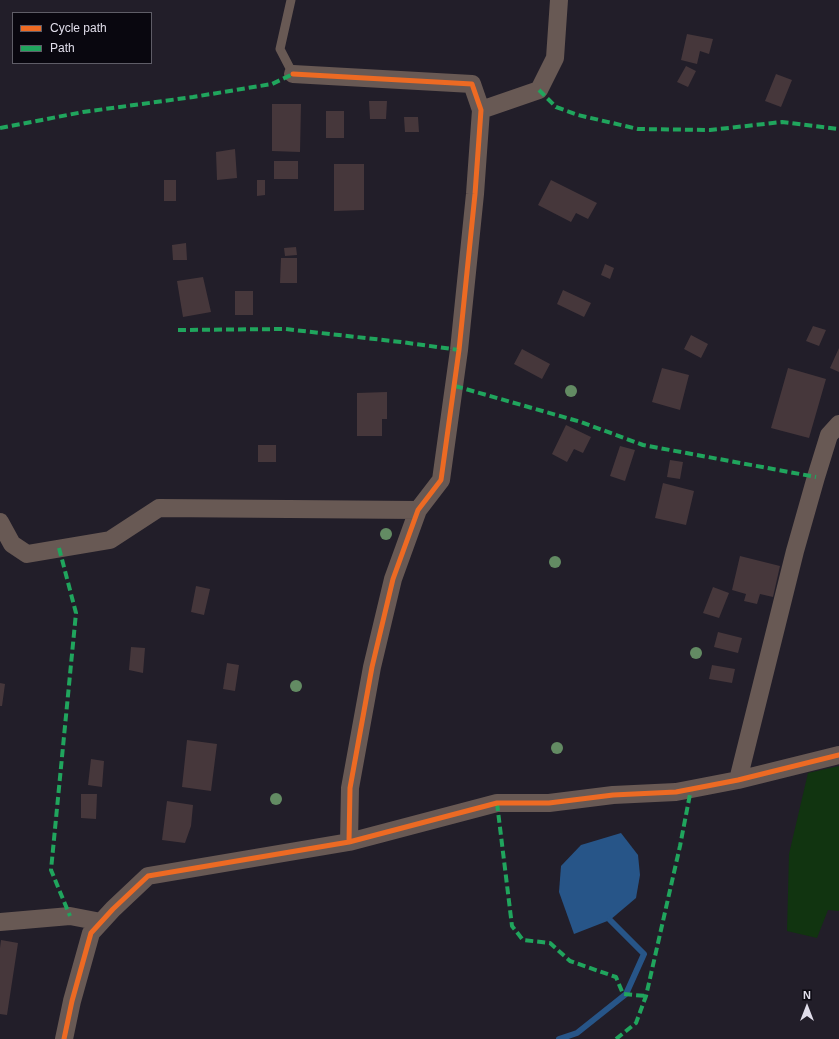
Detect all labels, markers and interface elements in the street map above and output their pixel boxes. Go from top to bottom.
legend [12,12,152,64]
text: Cycle path [50,21,107,35]
text: Path [50,41,75,55]
north arrow [787,987,827,1027]
text: N [803,989,811,1001]

